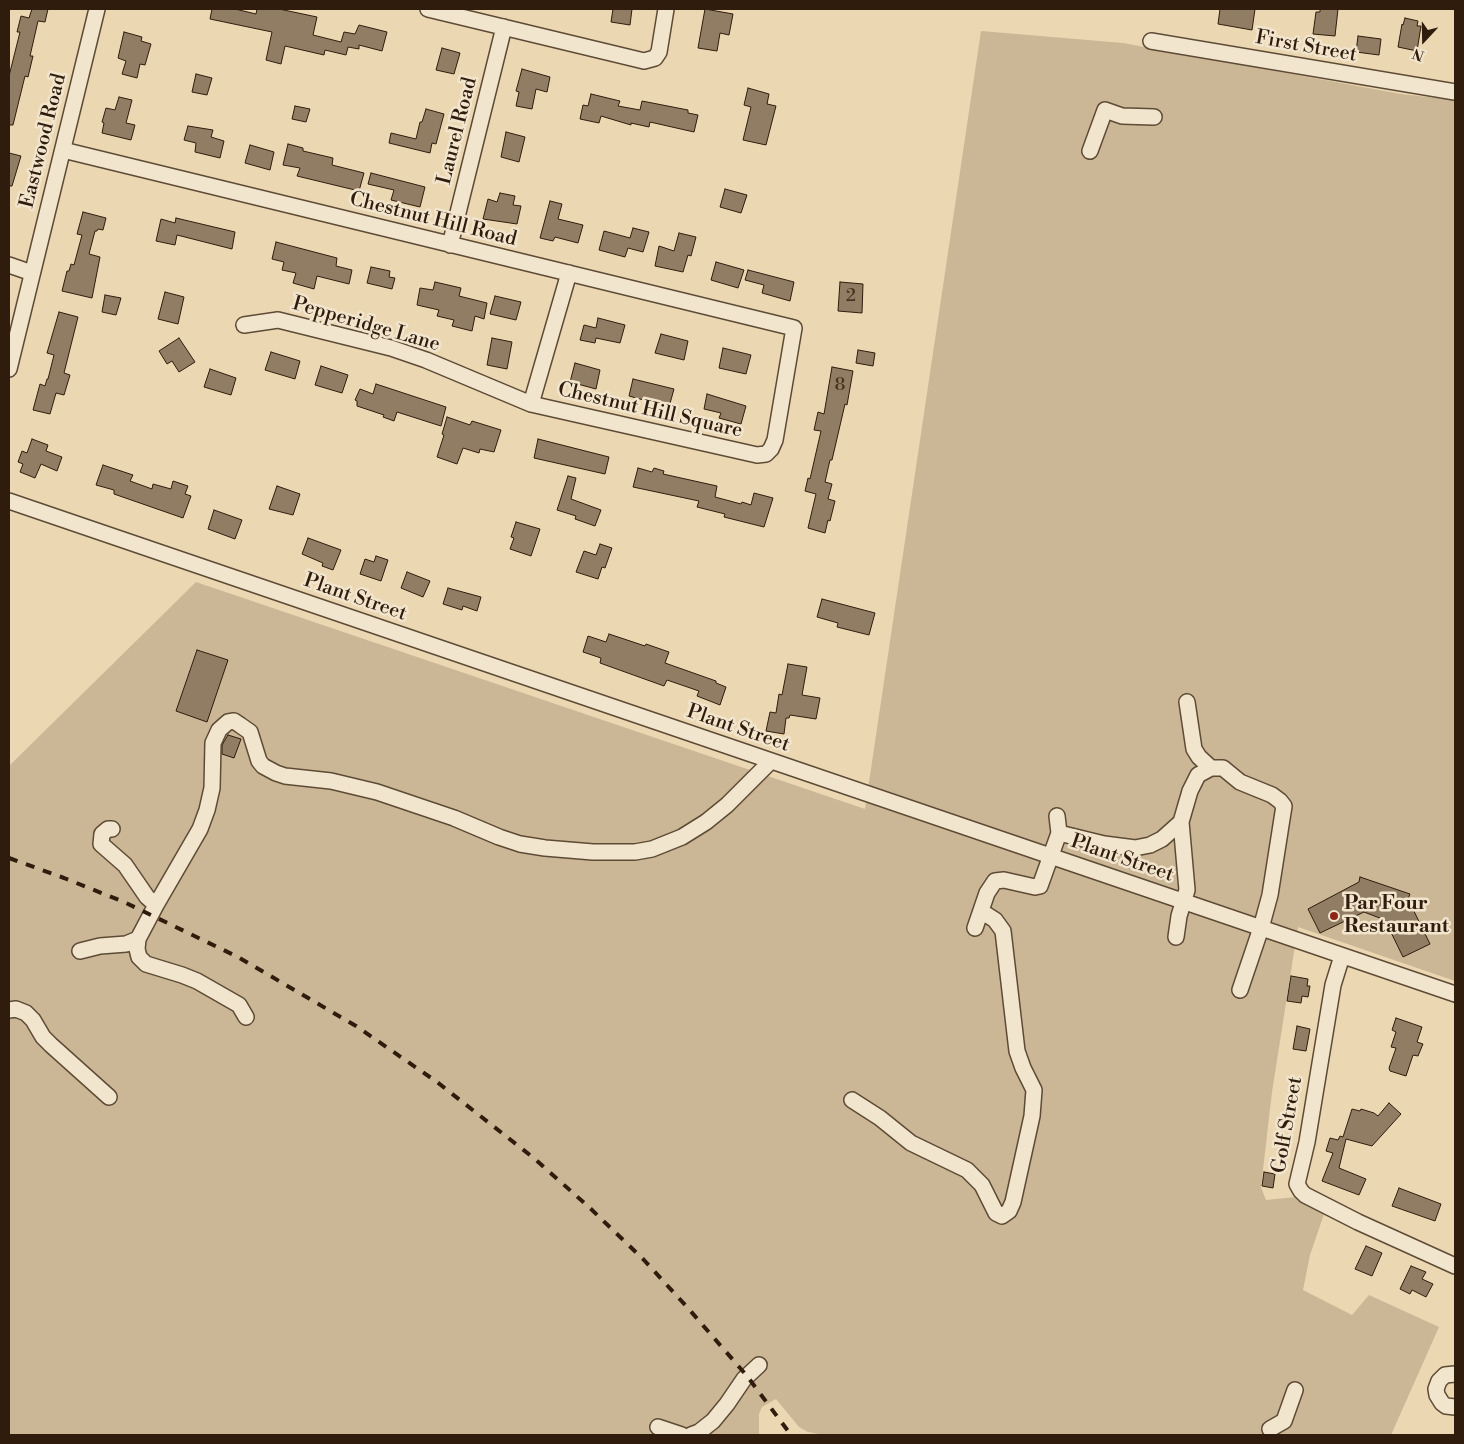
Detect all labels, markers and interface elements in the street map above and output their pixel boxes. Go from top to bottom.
north arrow [1399,15,1449,65]
street label: First Street [1253,26,1359,68]
text: N [1410,44,1427,64]
street label: Eastwood Road [16,71,72,211]
street label: Laurel Road [433,75,483,187]
street label: Chestnut Hill Road [347,188,519,252]
house number: 2 [846,286,856,308]
street label: Pepperidge Lane [289,292,443,358]
house number: 8 [834,375,846,397]
street label: Chestnut Hill Square [555,378,745,444]
street label: Plant Street [300,569,410,627]
street label: Plant Street [683,700,793,758]
street label: Plant Street [1067,830,1177,888]
place label: Par Four Restaurant [1344,892,1449,939]
marker: Par Four Restaurant [1328,910,1340,922]
street label: Golf Street [1268,1075,1308,1175]

